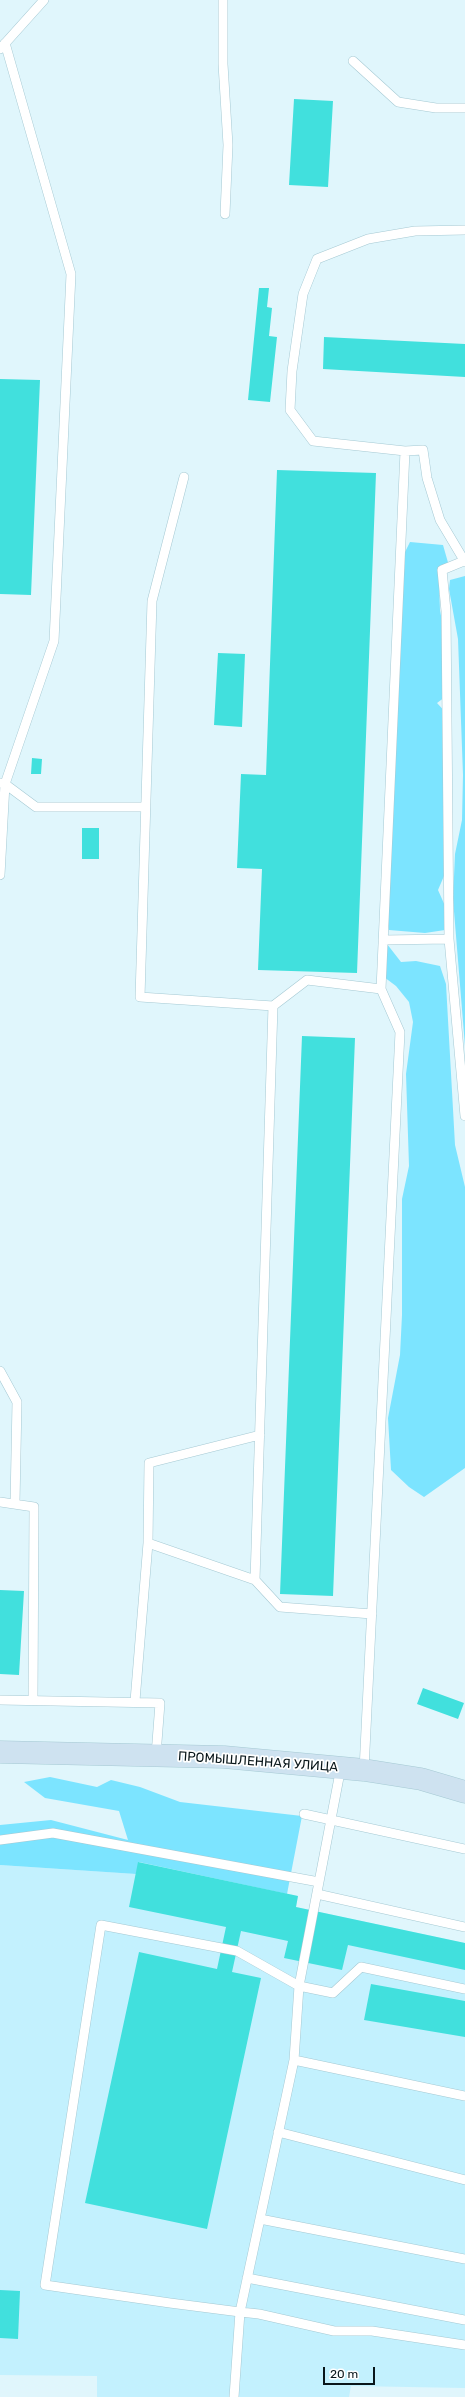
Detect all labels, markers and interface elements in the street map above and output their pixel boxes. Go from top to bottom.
street label: ПРОМЫШЛЕННАЯ УЛИЦА [178,1749,338,1775]
scale bar [325,2359,377,2385]
text: 20 m [330,2367,358,2381]

